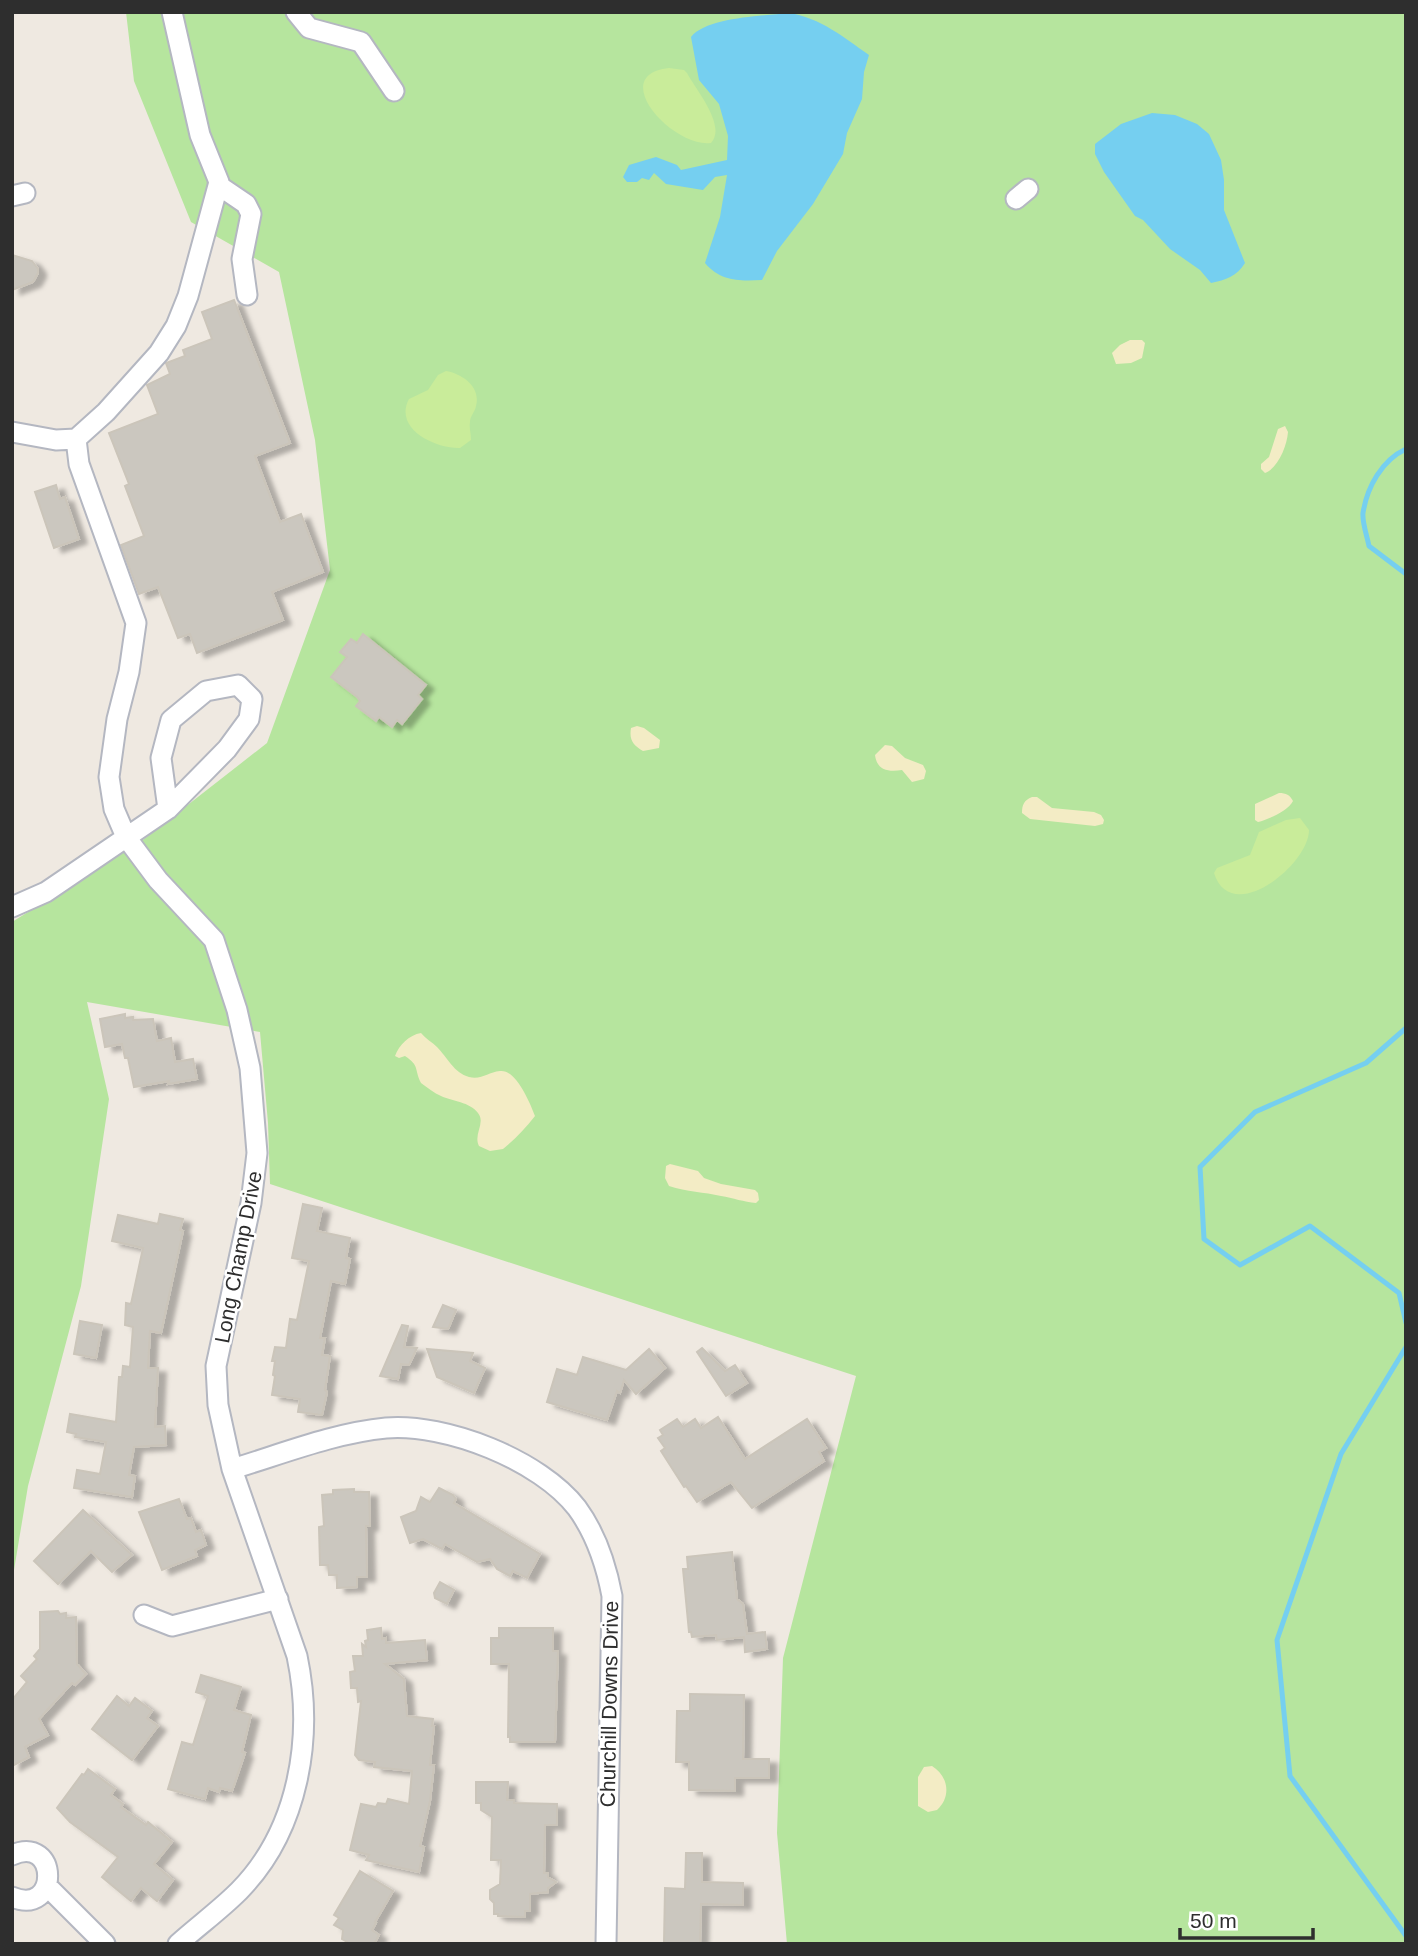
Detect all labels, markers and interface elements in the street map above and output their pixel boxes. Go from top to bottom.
street label: Long Champ Drive [210,1169,266,1345]
street label: Churchill Downs Drive [596,1601,622,1807]
scale bar [1180,1896,1313,1940]
text: 50 m [1190,1909,1237,1932]

